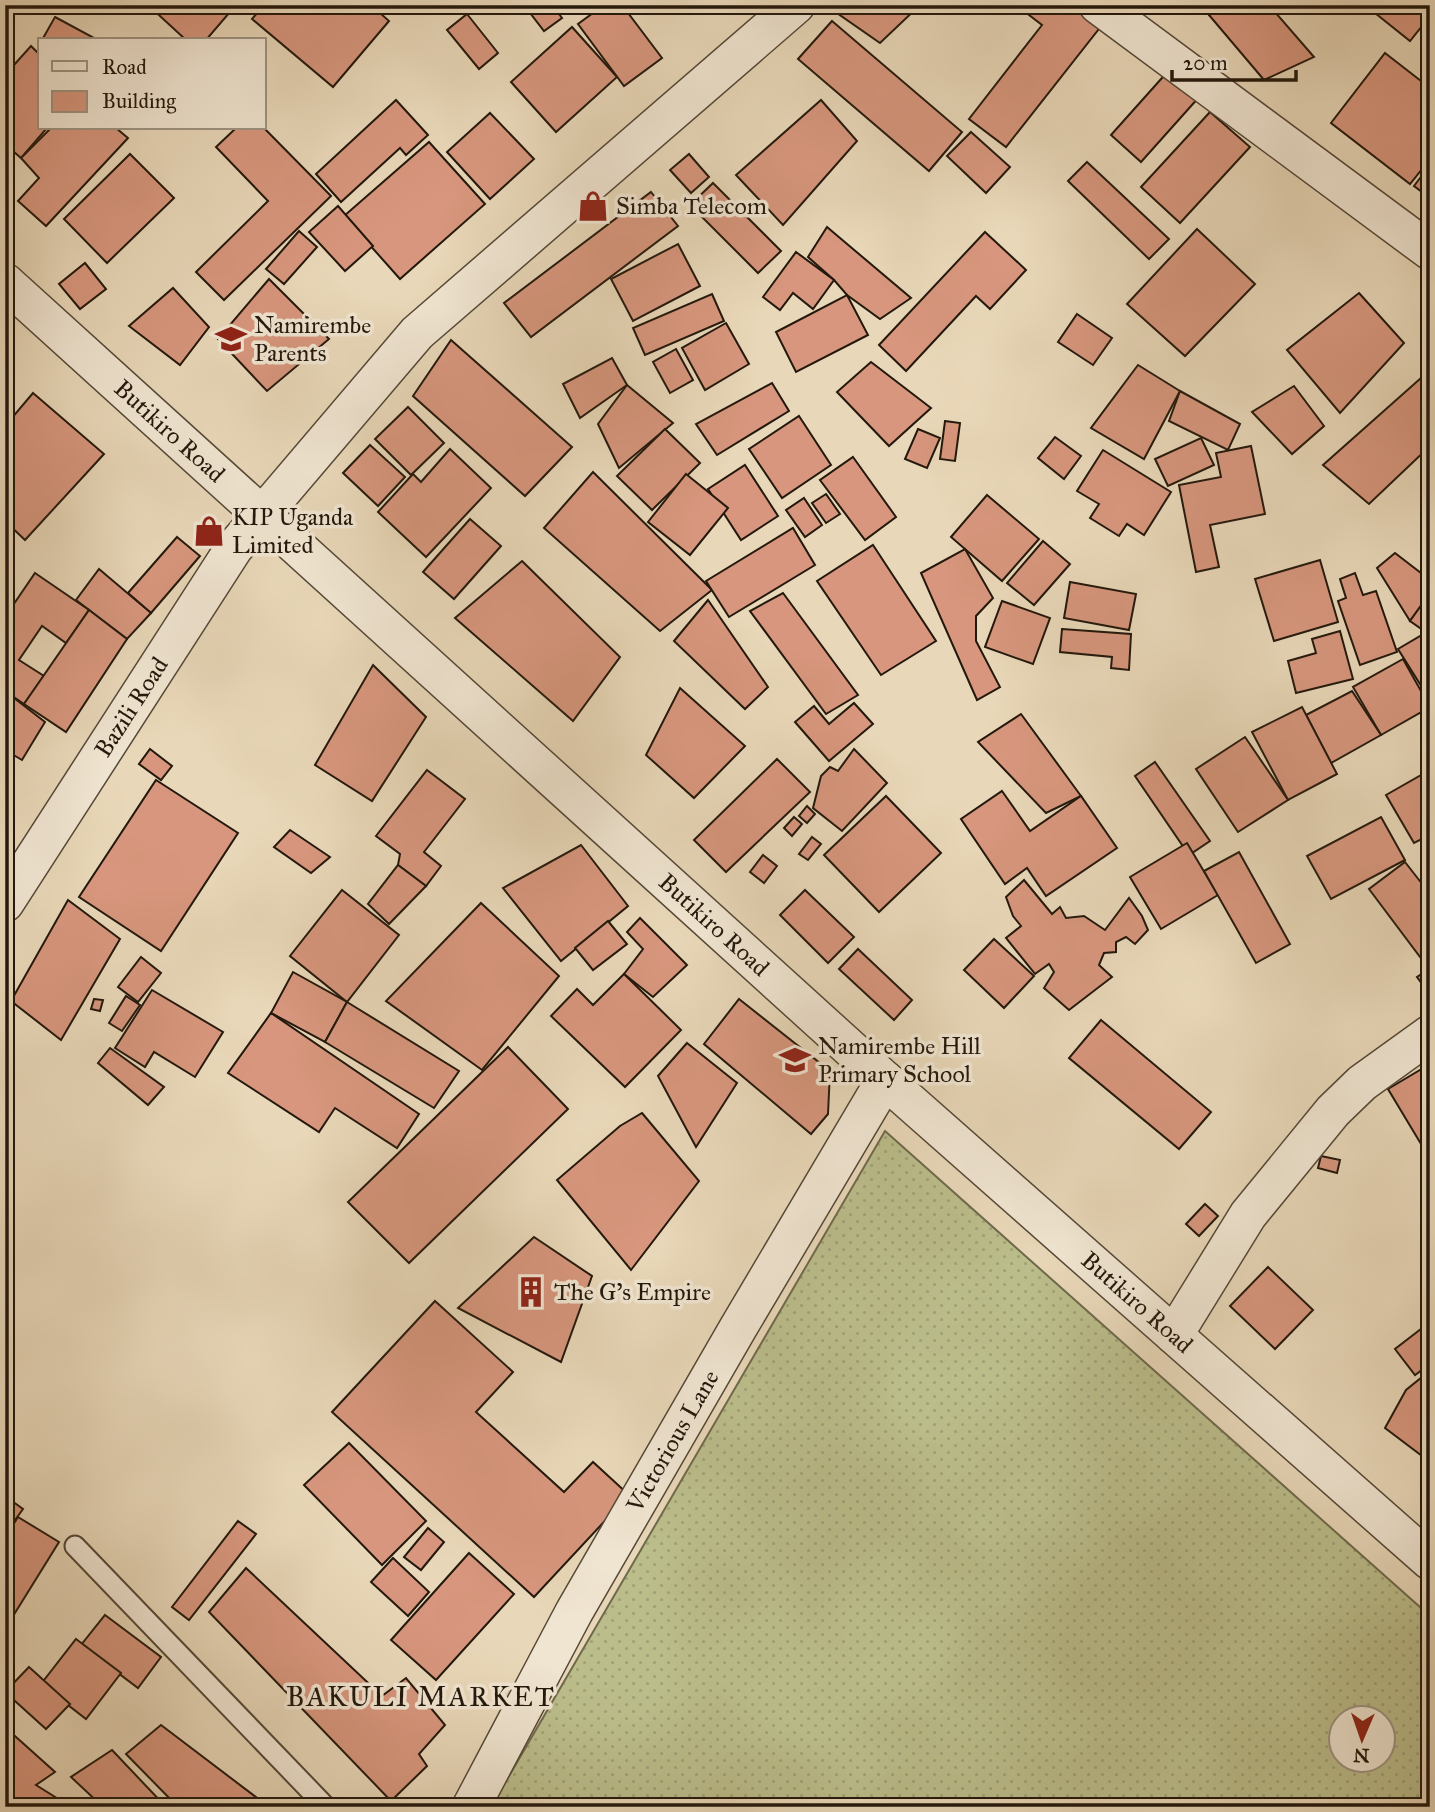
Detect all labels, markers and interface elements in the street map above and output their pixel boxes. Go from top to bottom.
legend [38,38,266,130]
scale bar [1172,38,1297,82]
text: 20 m [1183,50,1228,76]
text: Road [102,54,147,80]
text: Building [102,88,176,114]
shop icon: Simba Telecom [576,189,610,223]
place label: Simba Telecom [616,191,767,221]
place label: Namirembe Parents [254,310,371,368]
school or university icon: Namirembe Parents [214,322,248,356]
street label: Butikiro Road [108,373,231,489]
place label: KIP Uganda Limited [232,502,354,560]
shop icon: KIP Uganda Limited [192,514,226,548]
street label: Bazili Road [88,652,175,763]
street label: Butikiro Road [652,867,775,983]
place label: Namirembe Hill Primary School [818,1031,981,1089]
school or university icon: Namirembe Hill Primary School [778,1043,812,1077]
street label: Butikiro Road [1075,1245,1199,1360]
building icon: The G's Empire [514,1275,548,1309]
place label: The G's Empire [554,1277,711,1307]
street label: Victorious Lane [619,1364,726,1518]
district label: BAKULI MARKET [286,1679,556,1714]
north arrow [1326,1703,1396,1773]
text: N [1353,1744,1370,1767]

